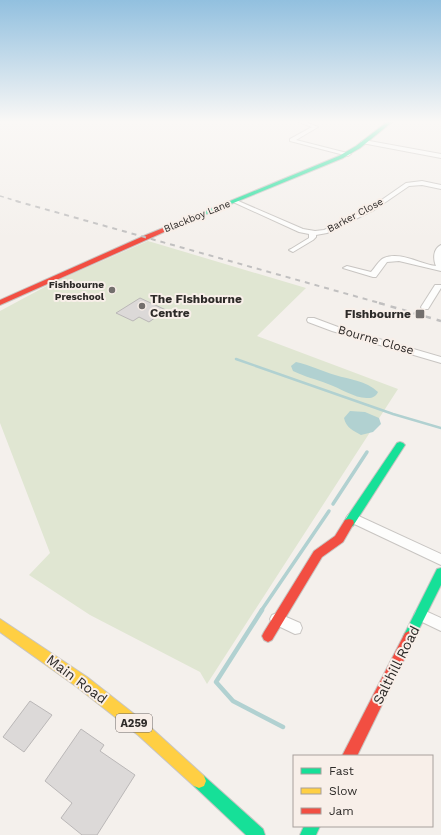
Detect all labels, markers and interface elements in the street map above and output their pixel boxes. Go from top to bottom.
street label: Barker Close [325,196,385,234]
street label: Blackboy Lane [162,198,232,234]
place label: Fishbourne Preschool [49,279,105,302]
marker: Fishbourne Preschool [107,285,117,295]
place label: The Fishbourne Centre [150,292,242,320]
marker: The Fishbourne Centre [137,301,147,311]
place label: Fishbourne [345,307,411,321]
marker: Fishbourne [414,308,426,320]
street label: Bourne Close [337,323,416,358]
street label: Salthill Road [369,623,423,707]
street label: Main Road [44,651,110,707]
road number: A259 [116,714,152,732]
legend [293,755,433,827]
text: Fast [329,764,354,778]
text: Slow [329,784,357,798]
text: Jam [329,804,354,818]

